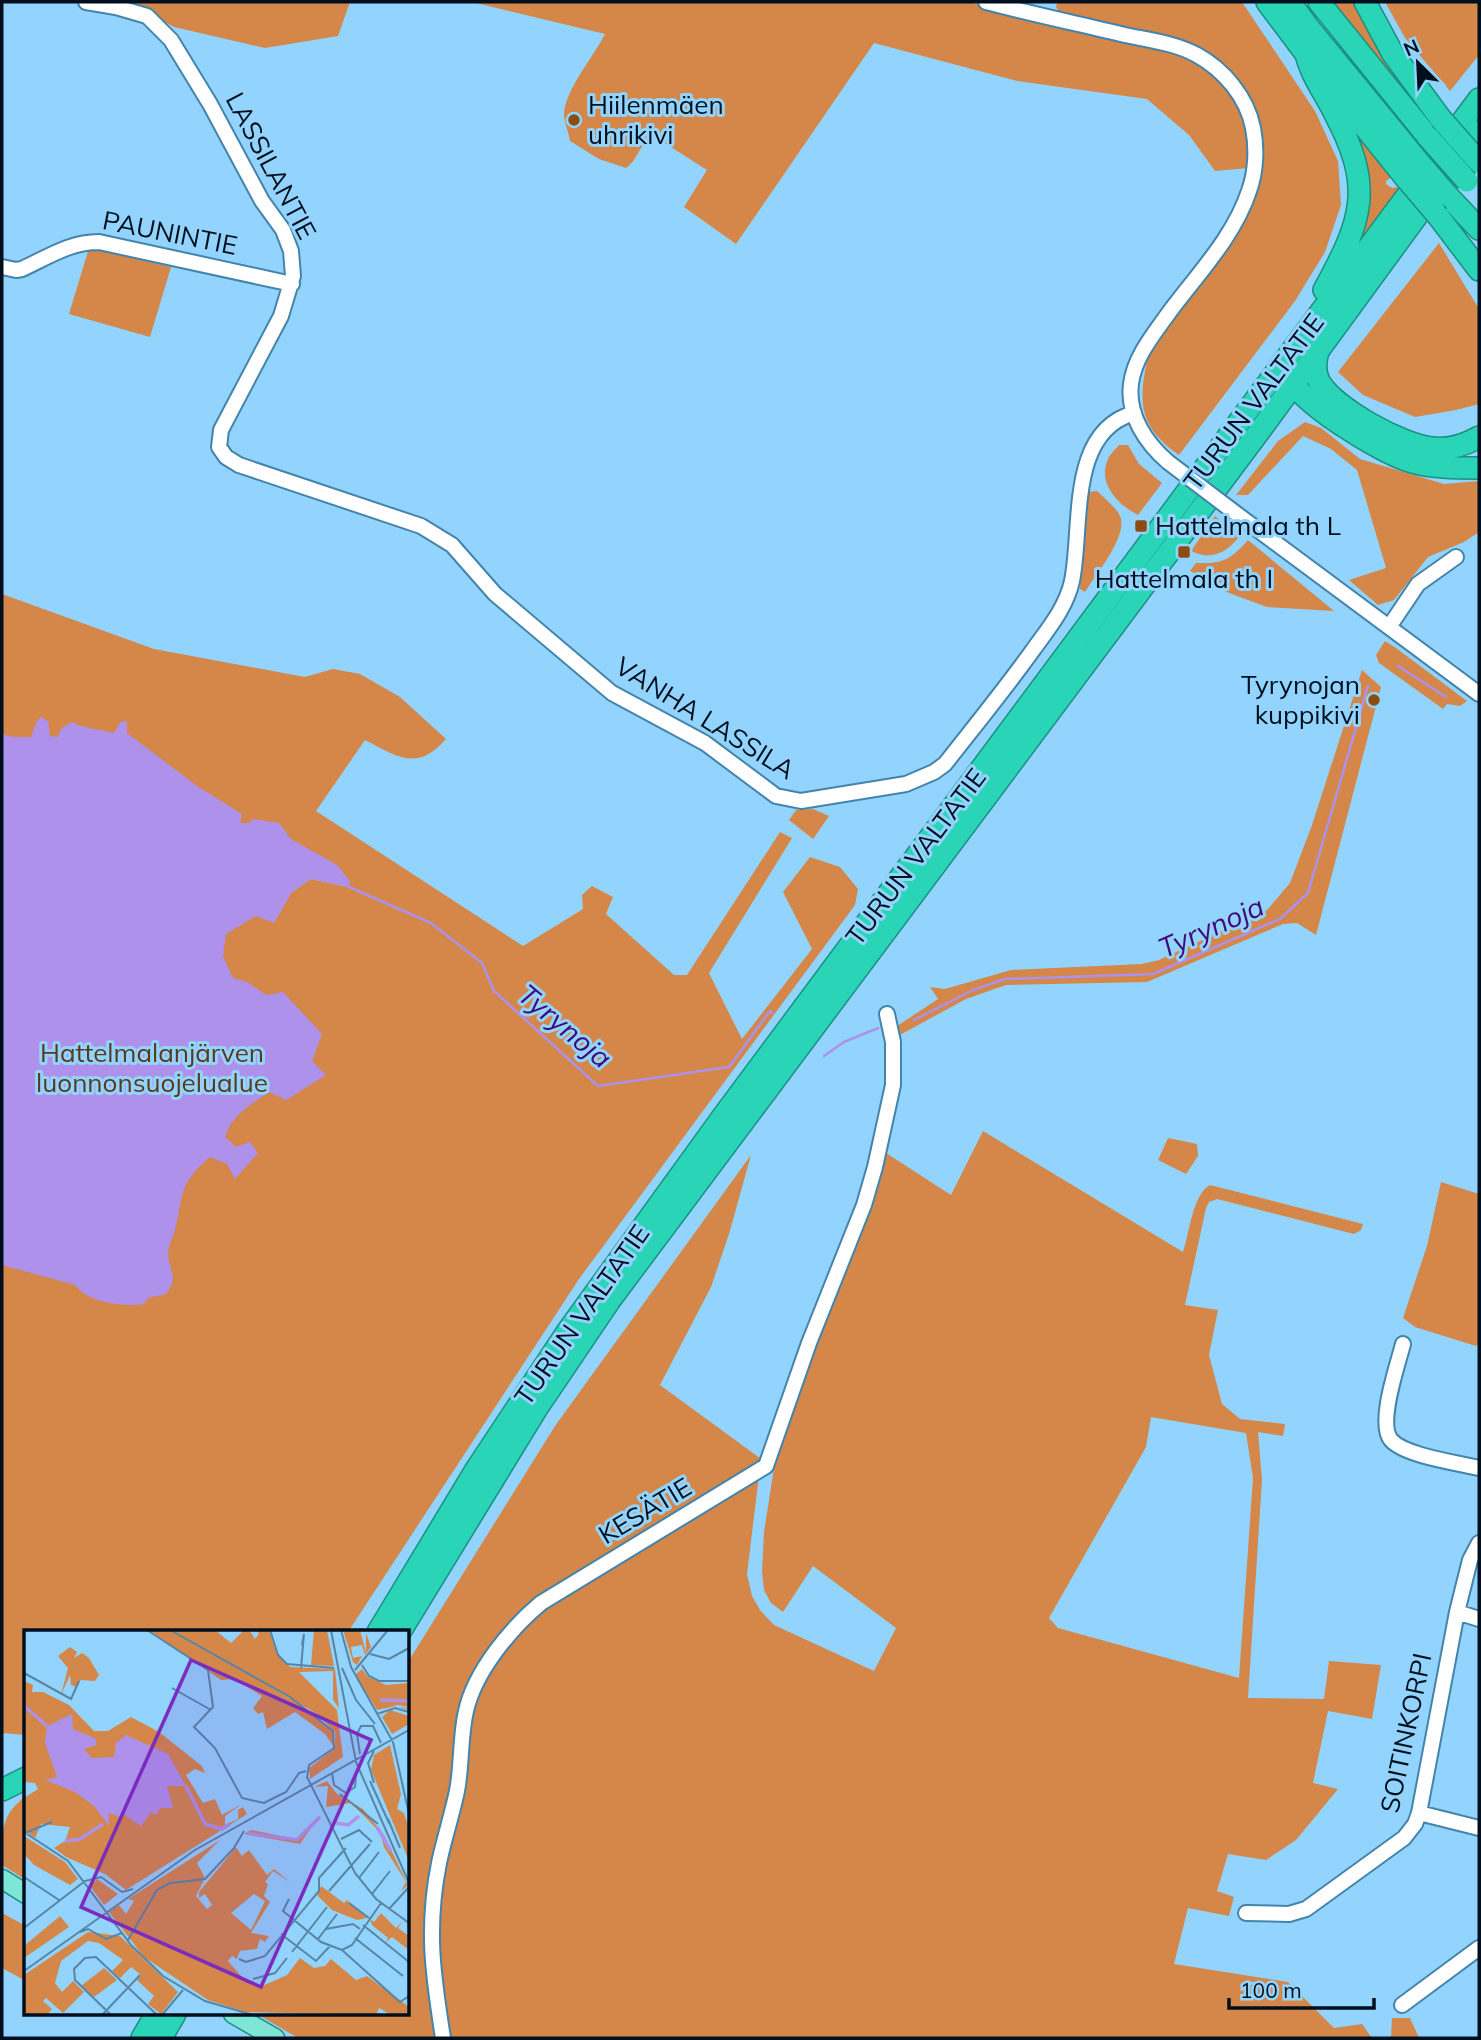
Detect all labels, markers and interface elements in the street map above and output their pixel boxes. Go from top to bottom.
north arrow [1383,28,1453,98]
text: N [1400,34,1423,61]
street label: LASSILANTIE [219,87,324,245]
place label: Hiilenmäen uhrikivi [588,88,724,151]
marker: Hiilenmäen uhrikivi [566,112,582,128]
street label: PAUNINTIE [100,203,240,262]
street label: TURUN VALTATIE [1176,307,1331,497]
place label: Hattelmala th L [1155,509,1341,542]
marker: Hattelmala th L [1133,518,1149,534]
marker: Hattelmala th I [1176,544,1192,560]
place label: Hattelmala th I [1095,562,1273,595]
street label: VANHA LASSILA [609,649,801,786]
place label: Tyrynojan kuppikivi [1241,668,1360,731]
marker: Tyrynojan kuppikivi [1366,692,1382,708]
street label: TURUN VALTATIE [838,762,993,952]
water label: Tyrynoja [1153,888,1269,965]
water label: Tyrynoja [511,976,619,1075]
park label: Hattelmalanjärven luonnonsuojelualue [36,1036,268,1099]
street label: TURUN VALTATIE [507,1218,656,1411]
street label: KESÄTIE [592,1470,697,1551]
inset map [24,1630,410,2016]
street label: SOITINKORPI [1372,1650,1439,1816]
scale bar [1229,1966,1374,2010]
text: 100 m [1240,1977,1302,2003]

